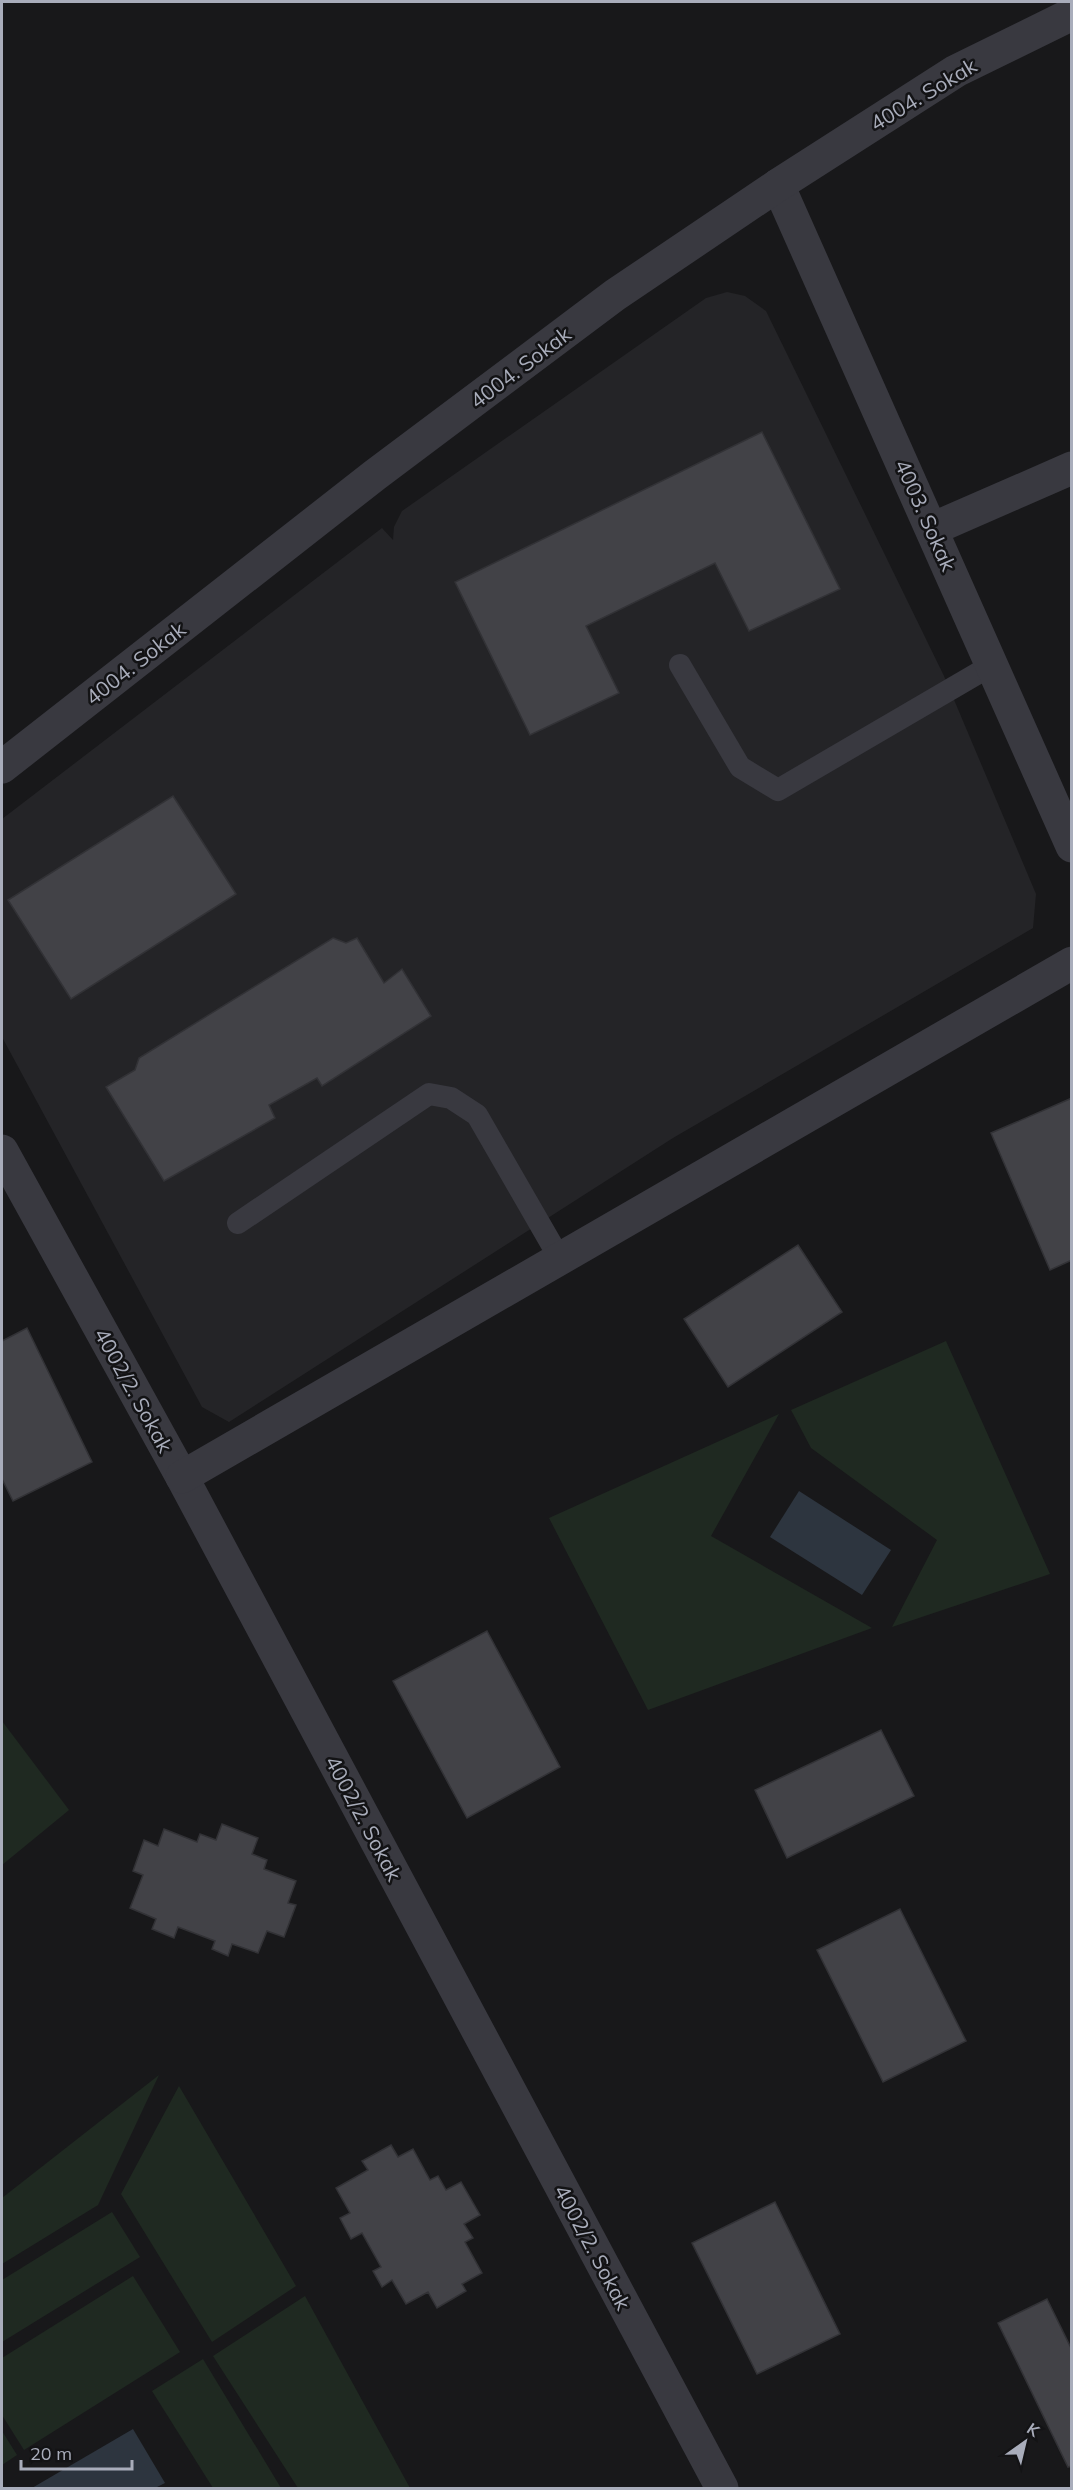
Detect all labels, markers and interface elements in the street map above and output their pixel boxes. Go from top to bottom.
street label: 4004. Sokak [865,52,981,136]
street label: 4004. Sokak [464,320,576,413]
street label: 4003. Sokak [890,455,962,575]
street label: 4004. Sokak [80,616,190,710]
street label: 4002/2. Sokak [89,1323,179,1457]
street label: 4002/2. Sokak [320,1751,408,1885]
street label: 4002/2. Sokak [549,2180,637,2314]
north arrow [995,2412,1055,2472]
text: K [1023,2418,1045,2442]
scale bar [21,2433,132,2471]
text: 20 m [30,2442,72,2465]

